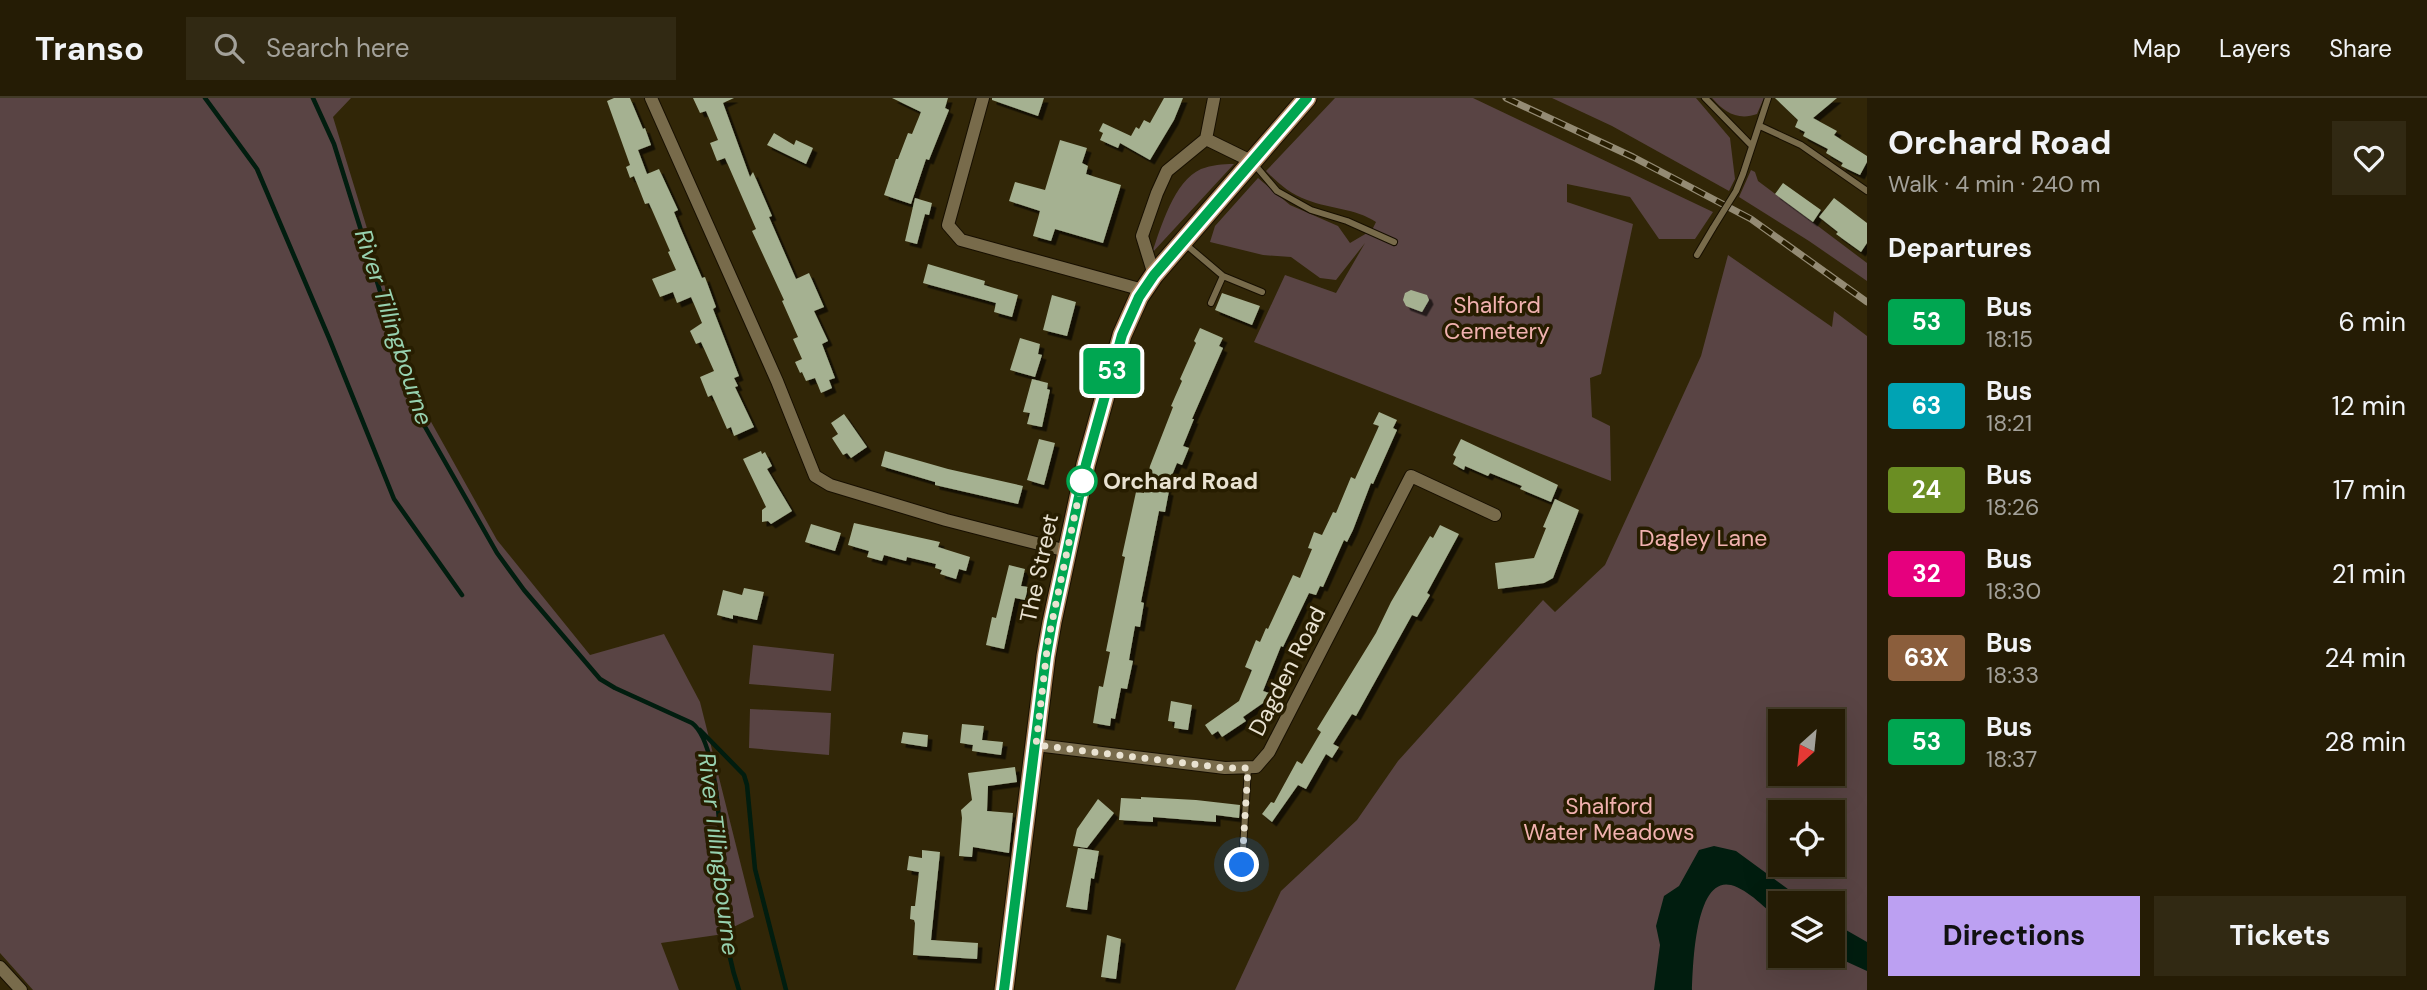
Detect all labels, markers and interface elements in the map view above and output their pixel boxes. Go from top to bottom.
search box [186,17,676,80]
text: Transo [35,27,144,70]
icon: search [210,29,248,67]
text: Search here [266,31,410,65]
text: Map [2133,33,2181,64]
text: Layers [2219,33,2291,64]
text: Share [2329,33,2392,64]
text: Orchard Road [1888,121,2111,164]
button: heart [2332,121,2406,195]
text: Walk · 4 min · 240 m [1888,169,2100,199]
water label: River Tillingbourne [348,225,440,429]
text: Departures [1888,231,2032,265]
park label: Shalford Cemetery [1444,290,1550,346]
text: Bus [1986,290,2032,324]
text: 6 min [2338,305,2406,339]
text: 53 [1912,306,1941,337]
text: 18:15 [1986,324,2033,354]
line badge: 53 [1080,348,1144,394]
text: 53 [1097,355,1127,386]
text: Bus [1986,374,2032,408]
text: 12 min [2332,389,2406,423]
text: 63 [1912,390,1941,421]
text: 18:21 [1986,408,2032,438]
text: Bus [1986,458,2032,492]
marker: Orchard Road [1067,466,1097,496]
place label: Orchard Road [1103,466,1258,496]
text: 17 min [2333,473,2406,507]
text: 24 [1912,474,1941,505]
text: 18:26 [1986,492,2040,522]
street label: The Street [1013,511,1065,625]
park label: Dagley Lane [1639,523,1767,553]
text: Bus [1986,542,2032,576]
text: 21 min [2332,557,2406,591]
text: 32 [1912,558,1941,589]
text: 18:30 [1986,576,2041,606]
street label: Dagden Road [1242,601,1332,741]
text: Bus [1986,626,2032,660]
text: 24 min [2324,641,2406,675]
text: 63X [1904,642,1949,673]
text: 18:33 [1986,660,2039,690]
north arrow [1768,709,1844,786]
map controls [1768,709,1845,968]
text: Bus [1986,710,2032,744]
text: 28 min [2324,725,2406,759]
text: 53 [1912,726,1941,757]
text: 18:37 [1986,744,2037,774]
water label: River Tillingbourne [691,751,747,957]
park label: Shalford Water Meadows [1523,791,1695,847]
button: locate [1768,800,1845,877]
your location [1224,847,1259,882]
button: layers [1768,891,1845,968]
button: Directions [1888,896,2140,976]
button: Tickets [2154,896,2406,976]

